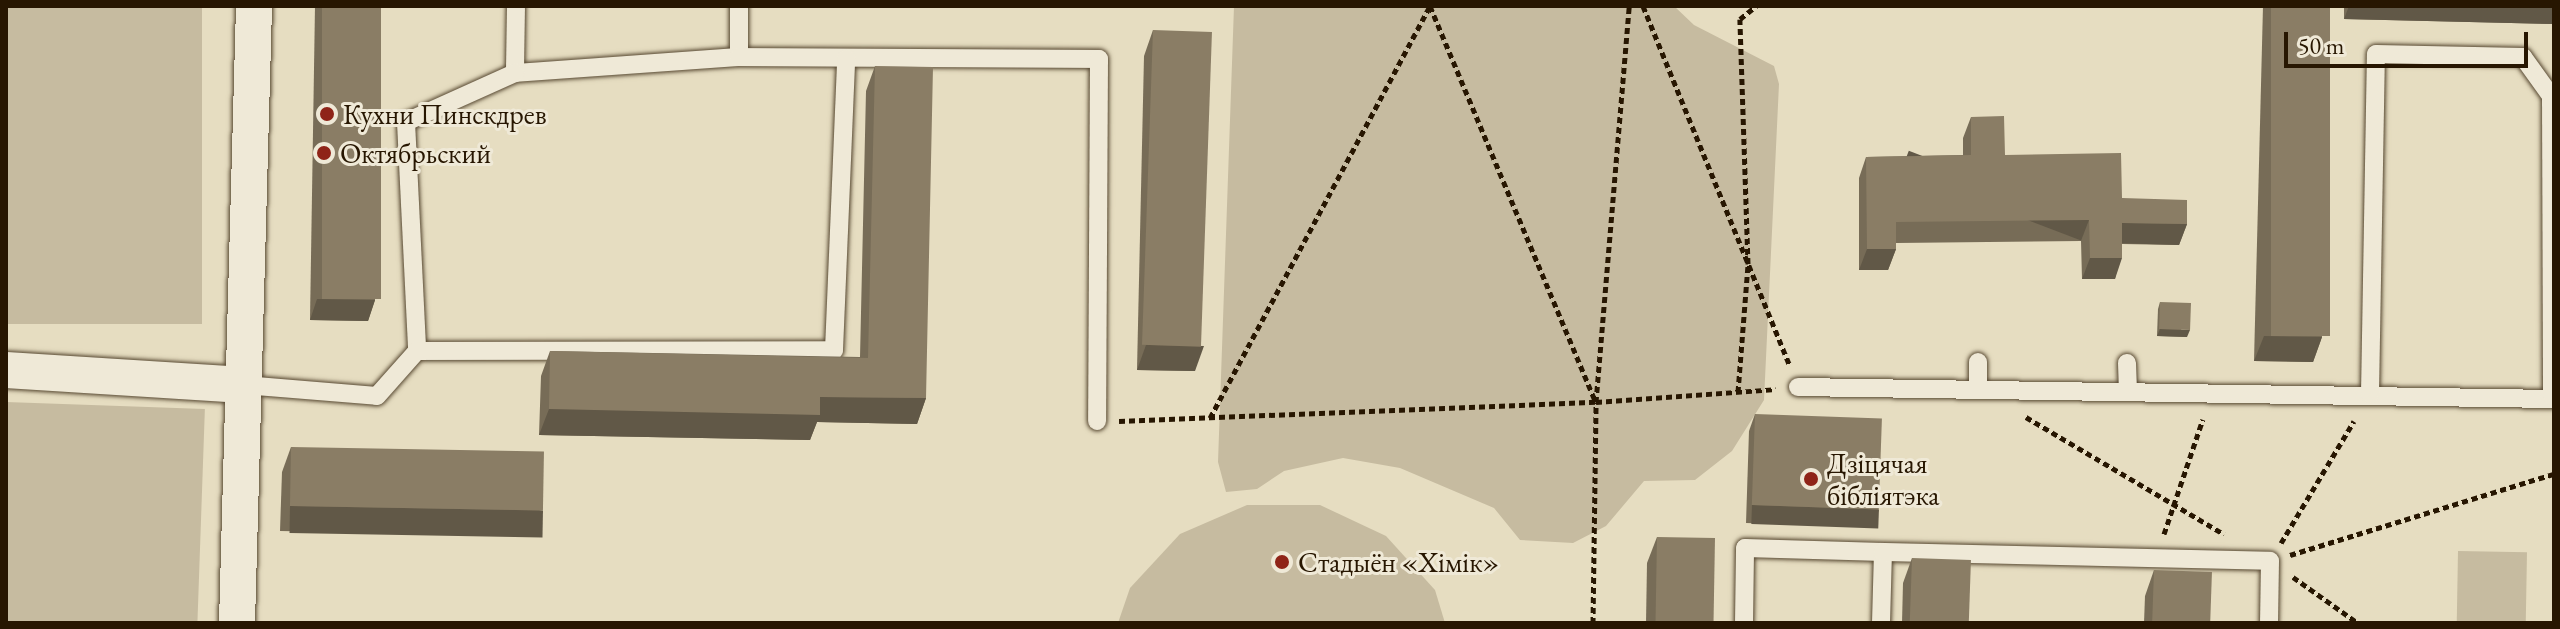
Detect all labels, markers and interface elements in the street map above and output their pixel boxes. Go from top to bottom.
scale bar [2288,16,2532,66]
text: 50 m [2298,30,2345,61]
place label: Кухни Пинскдрев [343,97,547,131]
marker: Кухни Пинскдрев [318,105,336,123]
place label: Октябрьский [340,136,491,170]
marker: Октябрьский [315,144,333,162]
place label: Дзіцячая бібліятэка [1827,446,1940,512]
marker: Дзіцячая бібліятэка [1802,470,1820,488]
place label: Стадыён «Хімік» [1298,545,1499,579]
marker: Стадыён «Хімік» [1273,553,1291,571]

